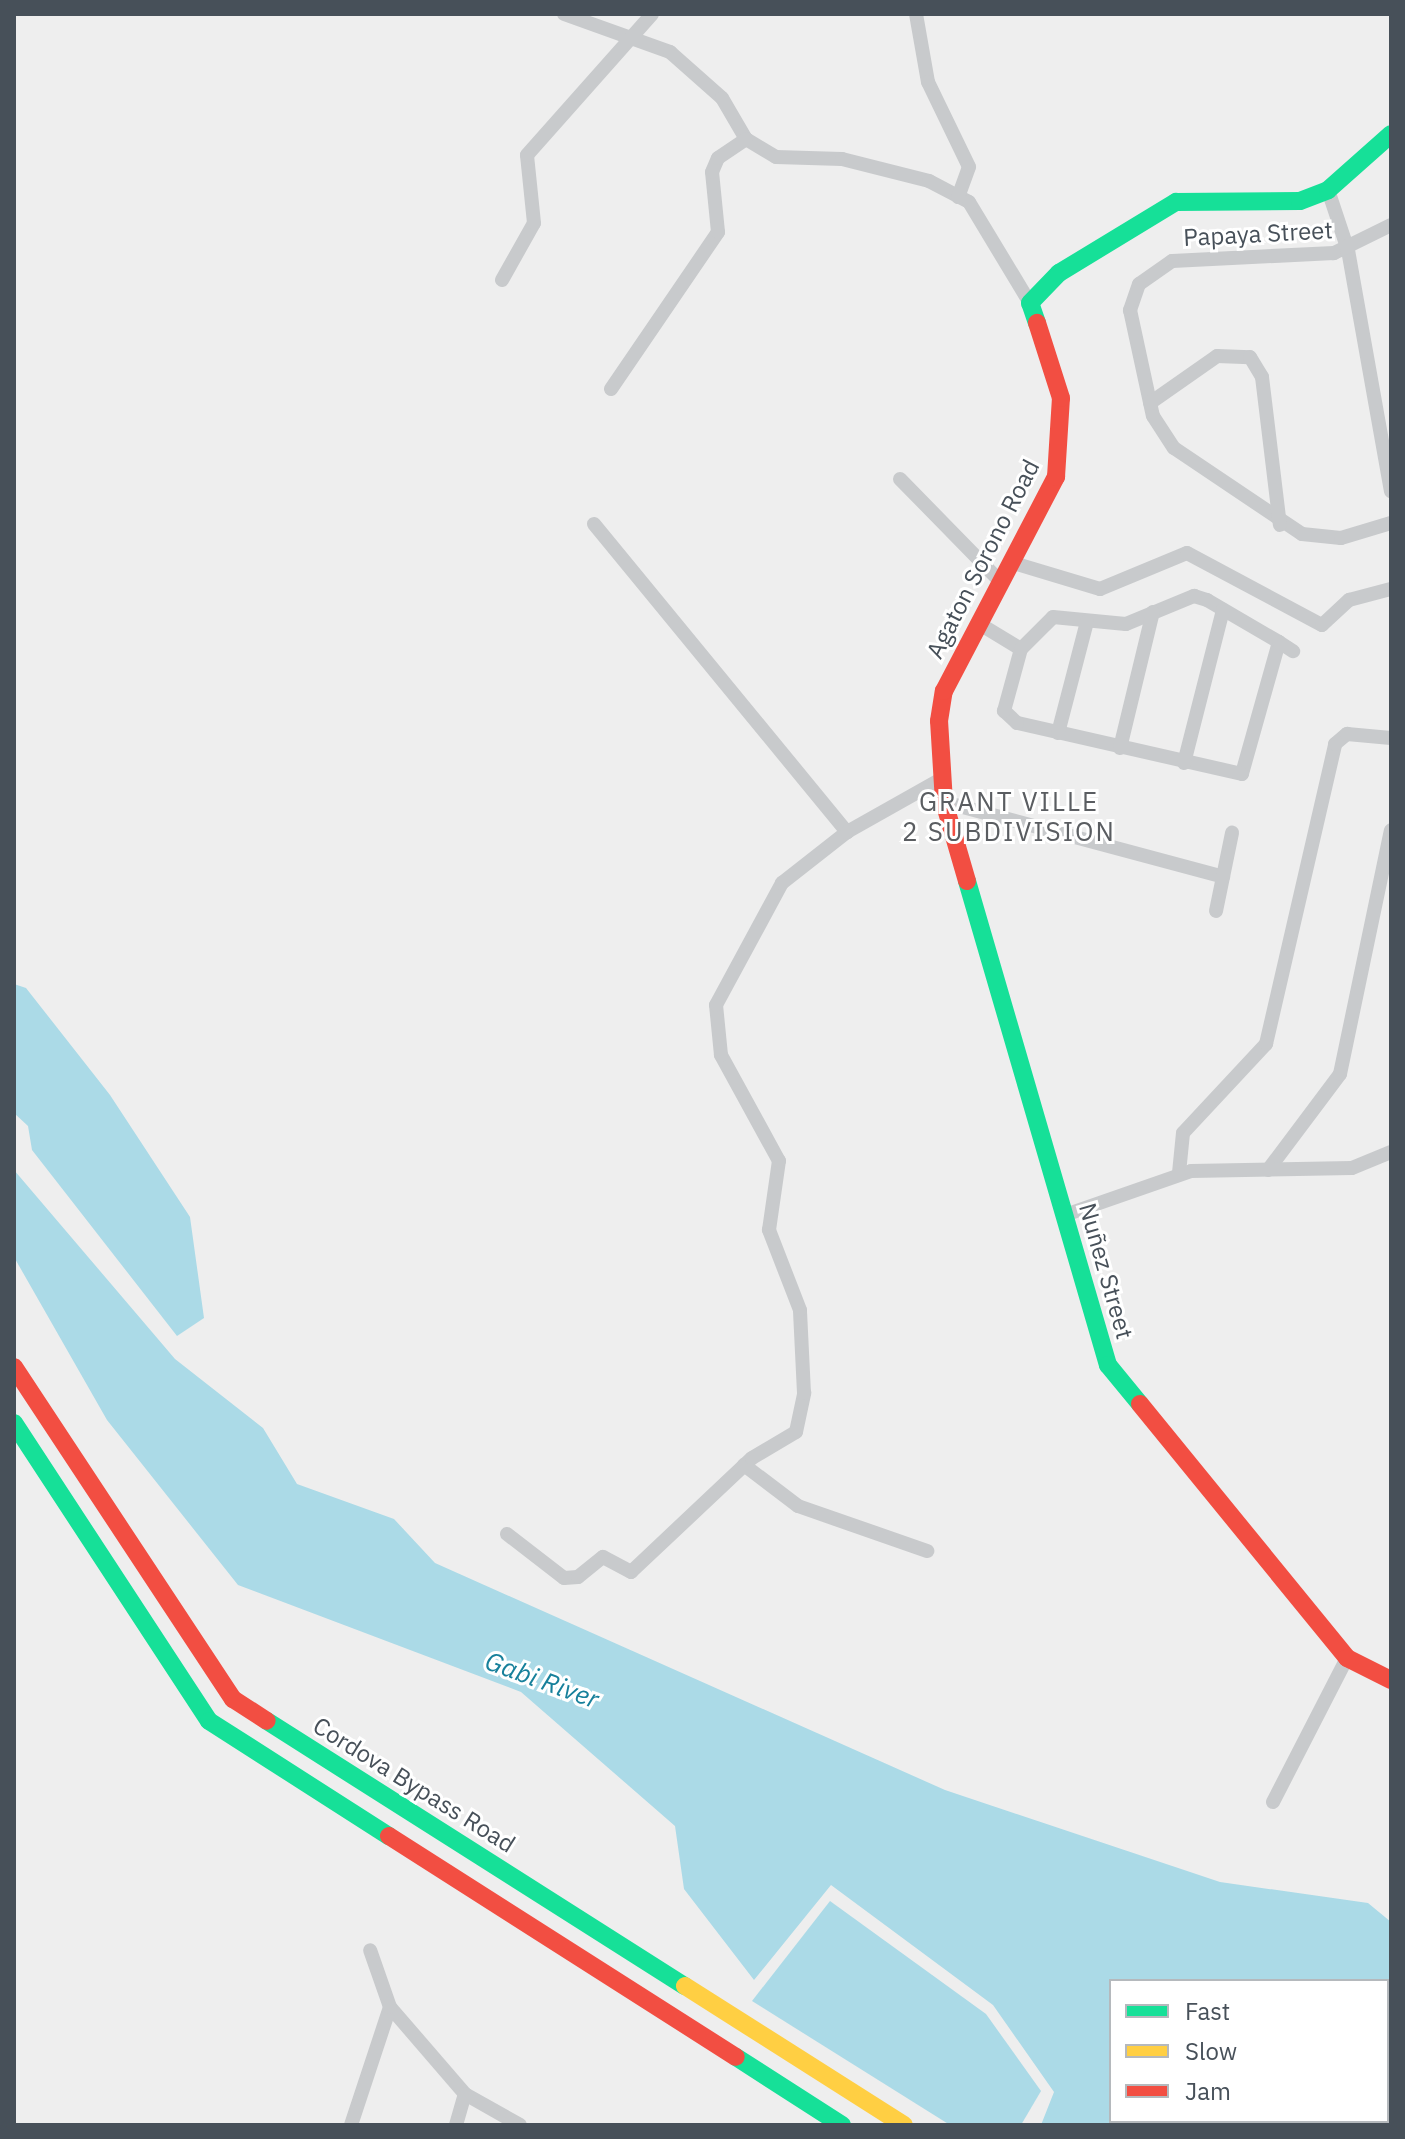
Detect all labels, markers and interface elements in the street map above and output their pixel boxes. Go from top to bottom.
street label: Papaya Street [1183,216,1333,252]
street label: Agaton Sorono Road [920,455,1046,663]
district label: GRANT VILLE 2 SUBDIVISION [902,786,1116,848]
street label: Nuñez Street [1073,1200,1139,1342]
water label: Gabi River [481,1645,603,1715]
street label: Cordova Bypass Road [308,1711,520,1859]
legend [1109,1979,1389,2123]
text: Fast [1185,1995,1230,2027]
text: Slow [1185,2035,1237,2067]
text: Jam [1185,2075,1231,2107]

